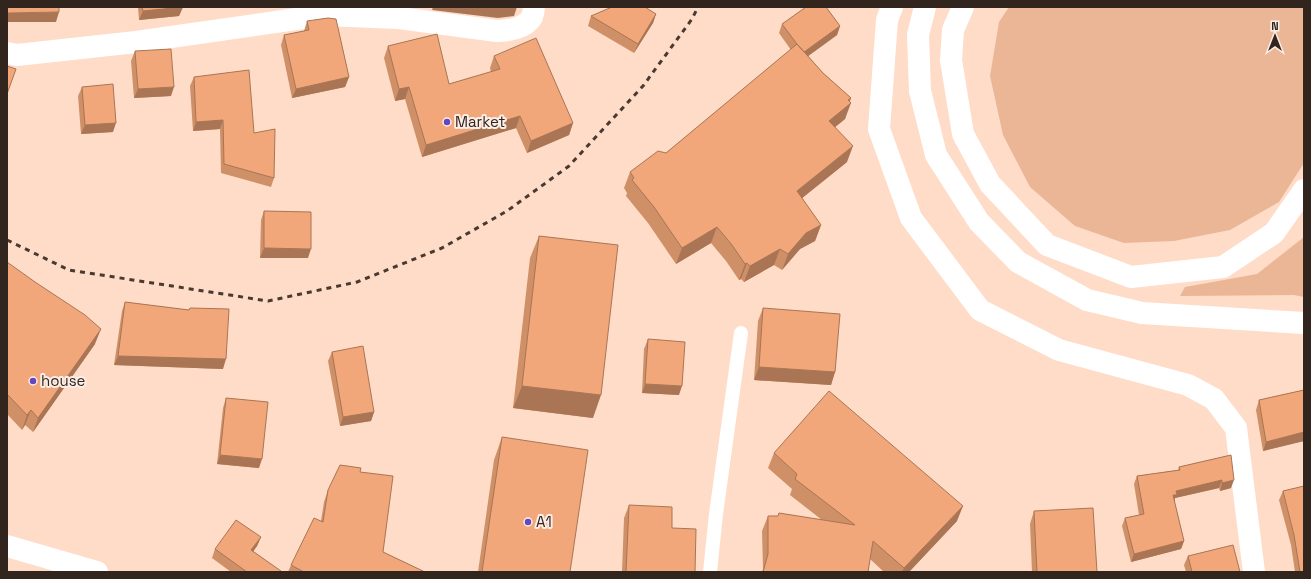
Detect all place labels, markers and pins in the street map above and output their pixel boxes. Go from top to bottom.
place label: Market [455,112,506,131]
marker: Market [442,117,452,127]
place label: house [41,371,86,390]
marker: house [28,376,38,386]
place label: A1 [536,512,552,531]
marker: A1 [523,517,533,527]

